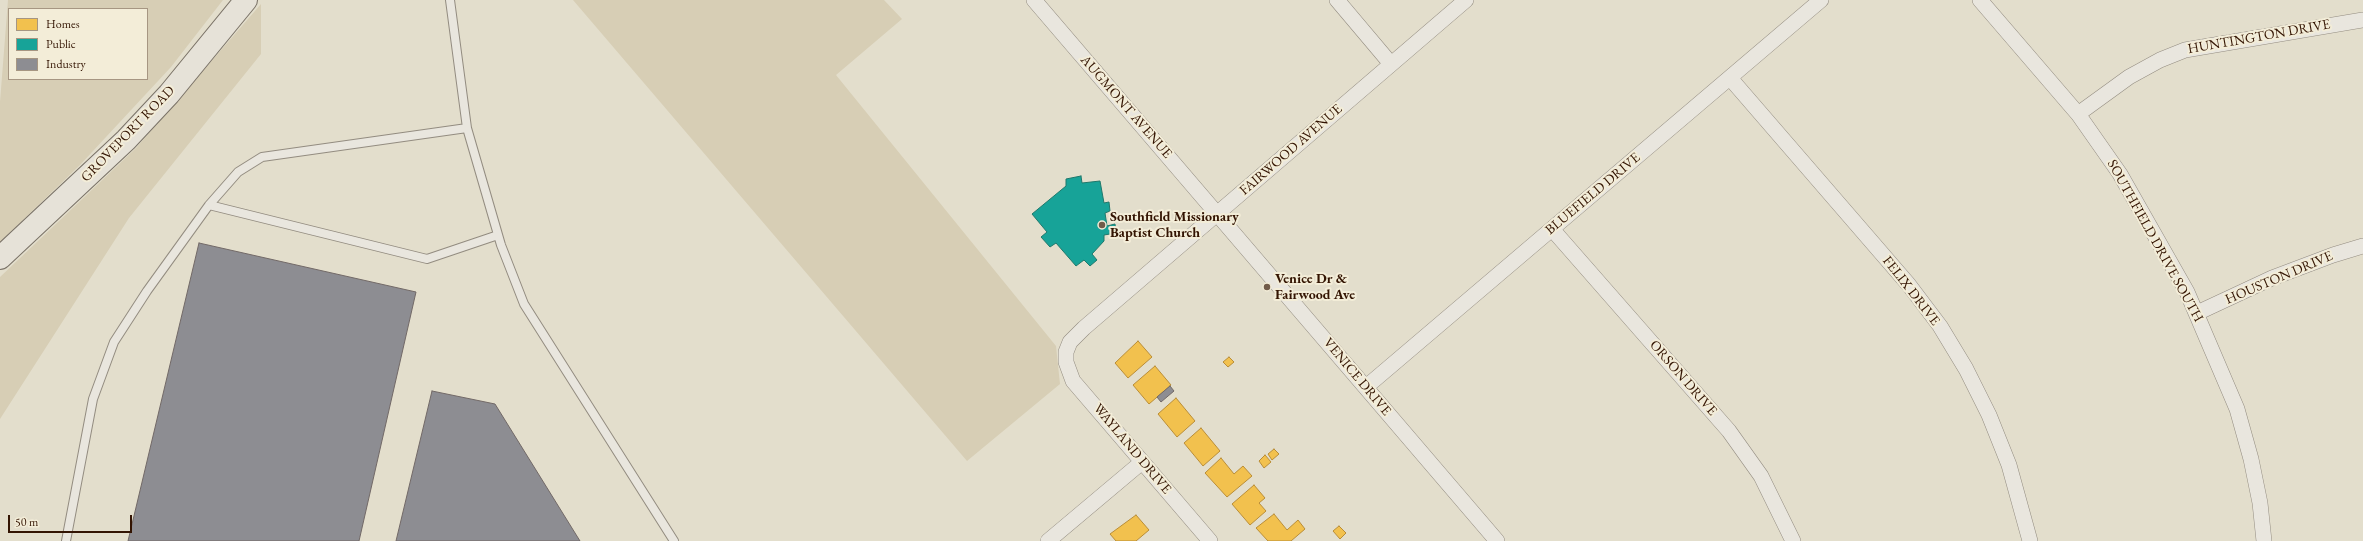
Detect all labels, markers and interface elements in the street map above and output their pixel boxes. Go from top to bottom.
legend [8,8,148,80]
text: Homes [46,16,80,32]
street label: HUNTINGTON DRIVE [2186,16,2332,58]
text: Public [46,36,76,52]
street label: AUGMONT AVENUE [1077,52,1175,162]
text: Industry [46,56,86,72]
street label: GROVEPORT ROAD [78,82,178,186]
street label: FAIRWOOD AVENUE [1236,101,1346,199]
street label: BLUEFIELD DRIVE [1542,149,1644,239]
street label: SOUTHFIELD DRIVE SOUTH [2103,157,2207,325]
place label: Southfield Missionary Baptist Church [1110,209,1239,242]
marker: Southfield Missionary Baptist Church [1097,220,1107,230]
street label: HOUSTON DRIVE [2223,248,2335,308]
street label: FELIX DRIVE [1879,253,1943,329]
place label: Venice Dr & Fairwood Ave [1275,271,1355,304]
marker: Venice Dr & Fairwood Ave [1262,282,1272,292]
street label: VENICE DRIVE [1320,335,1394,419]
street label: ORSON DRIVE [1646,337,1720,419]
street label: WAYLAND DRIVE [1089,400,1175,498]
scale bar [10,507,134,533]
text: 50 m [15,514,38,530]

